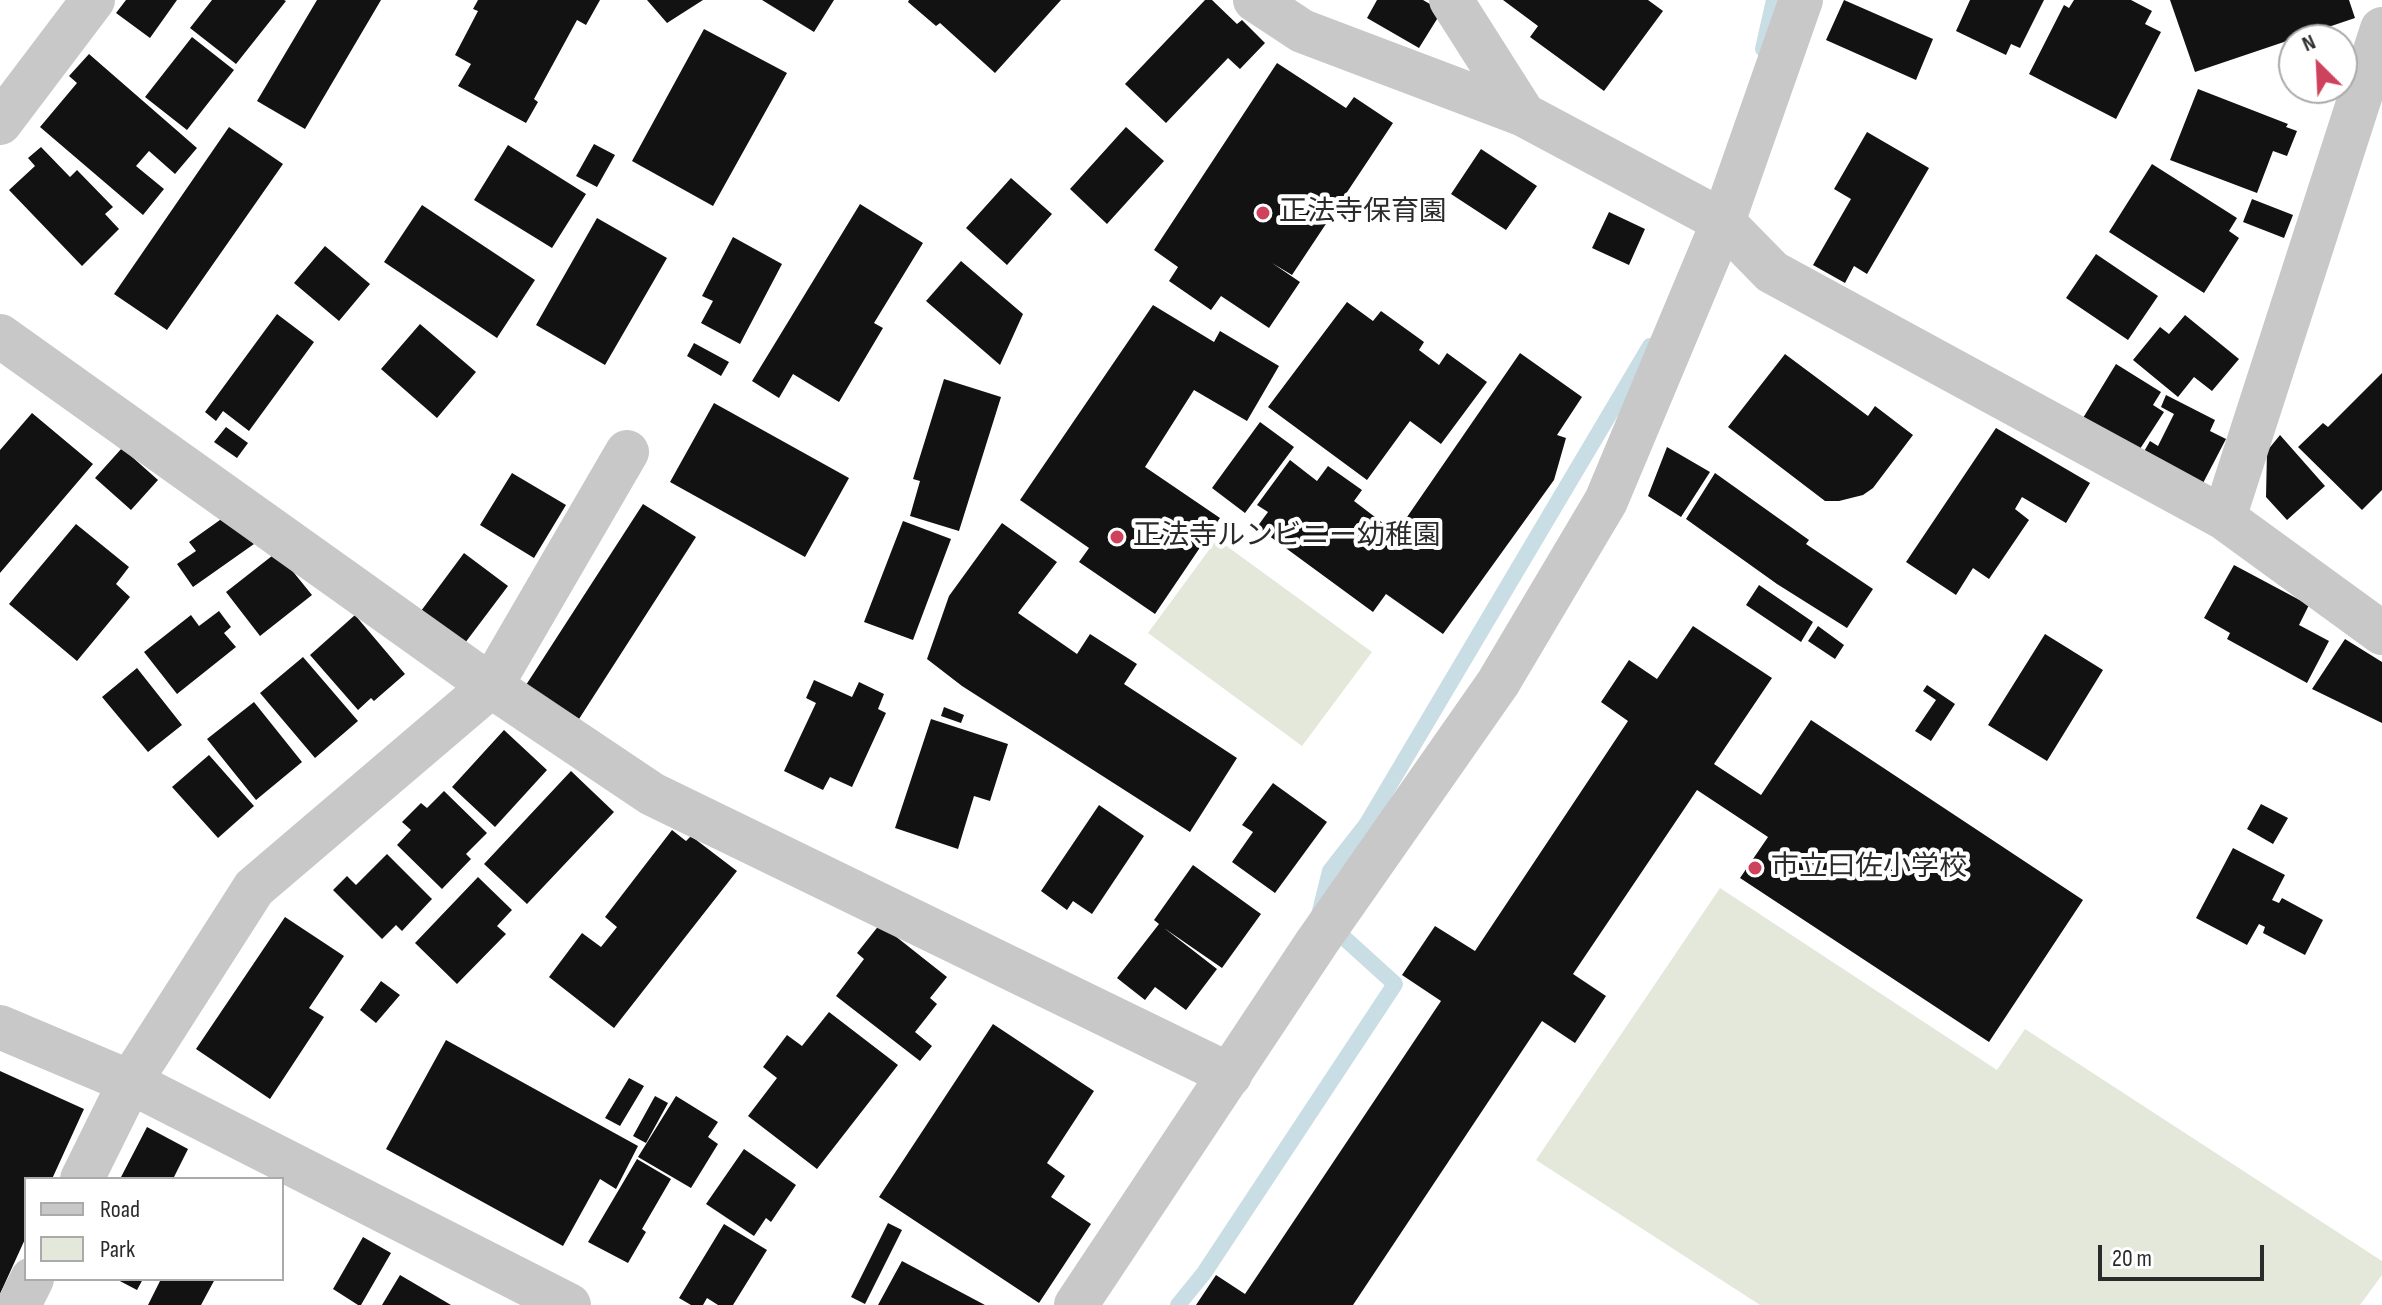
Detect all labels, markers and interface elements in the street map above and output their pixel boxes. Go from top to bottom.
north arrow [2278,24,2358,104]
text: N [2298,29,2320,58]
place label: 正法寺保育園 [1279,196,1447,230]
marker: 正法寺保育園 [1254,204,1272,222]
place label: 正法寺ルンビニー幼稚園 [1133,520,1441,554]
marker: 正法寺ルンビニー幼稚園 [1108,528,1126,546]
place label: 市立曰佐小学校 [1771,851,1967,885]
marker: 市立曰佐小学校 [1746,859,1764,877]
legend [24,1177,284,1281]
text: Road [100,1195,140,1224]
scale bar [2102,1229,2268,1279]
text: Park [100,1235,135,1264]
text: 20 m [2112,1244,2152,1273]

